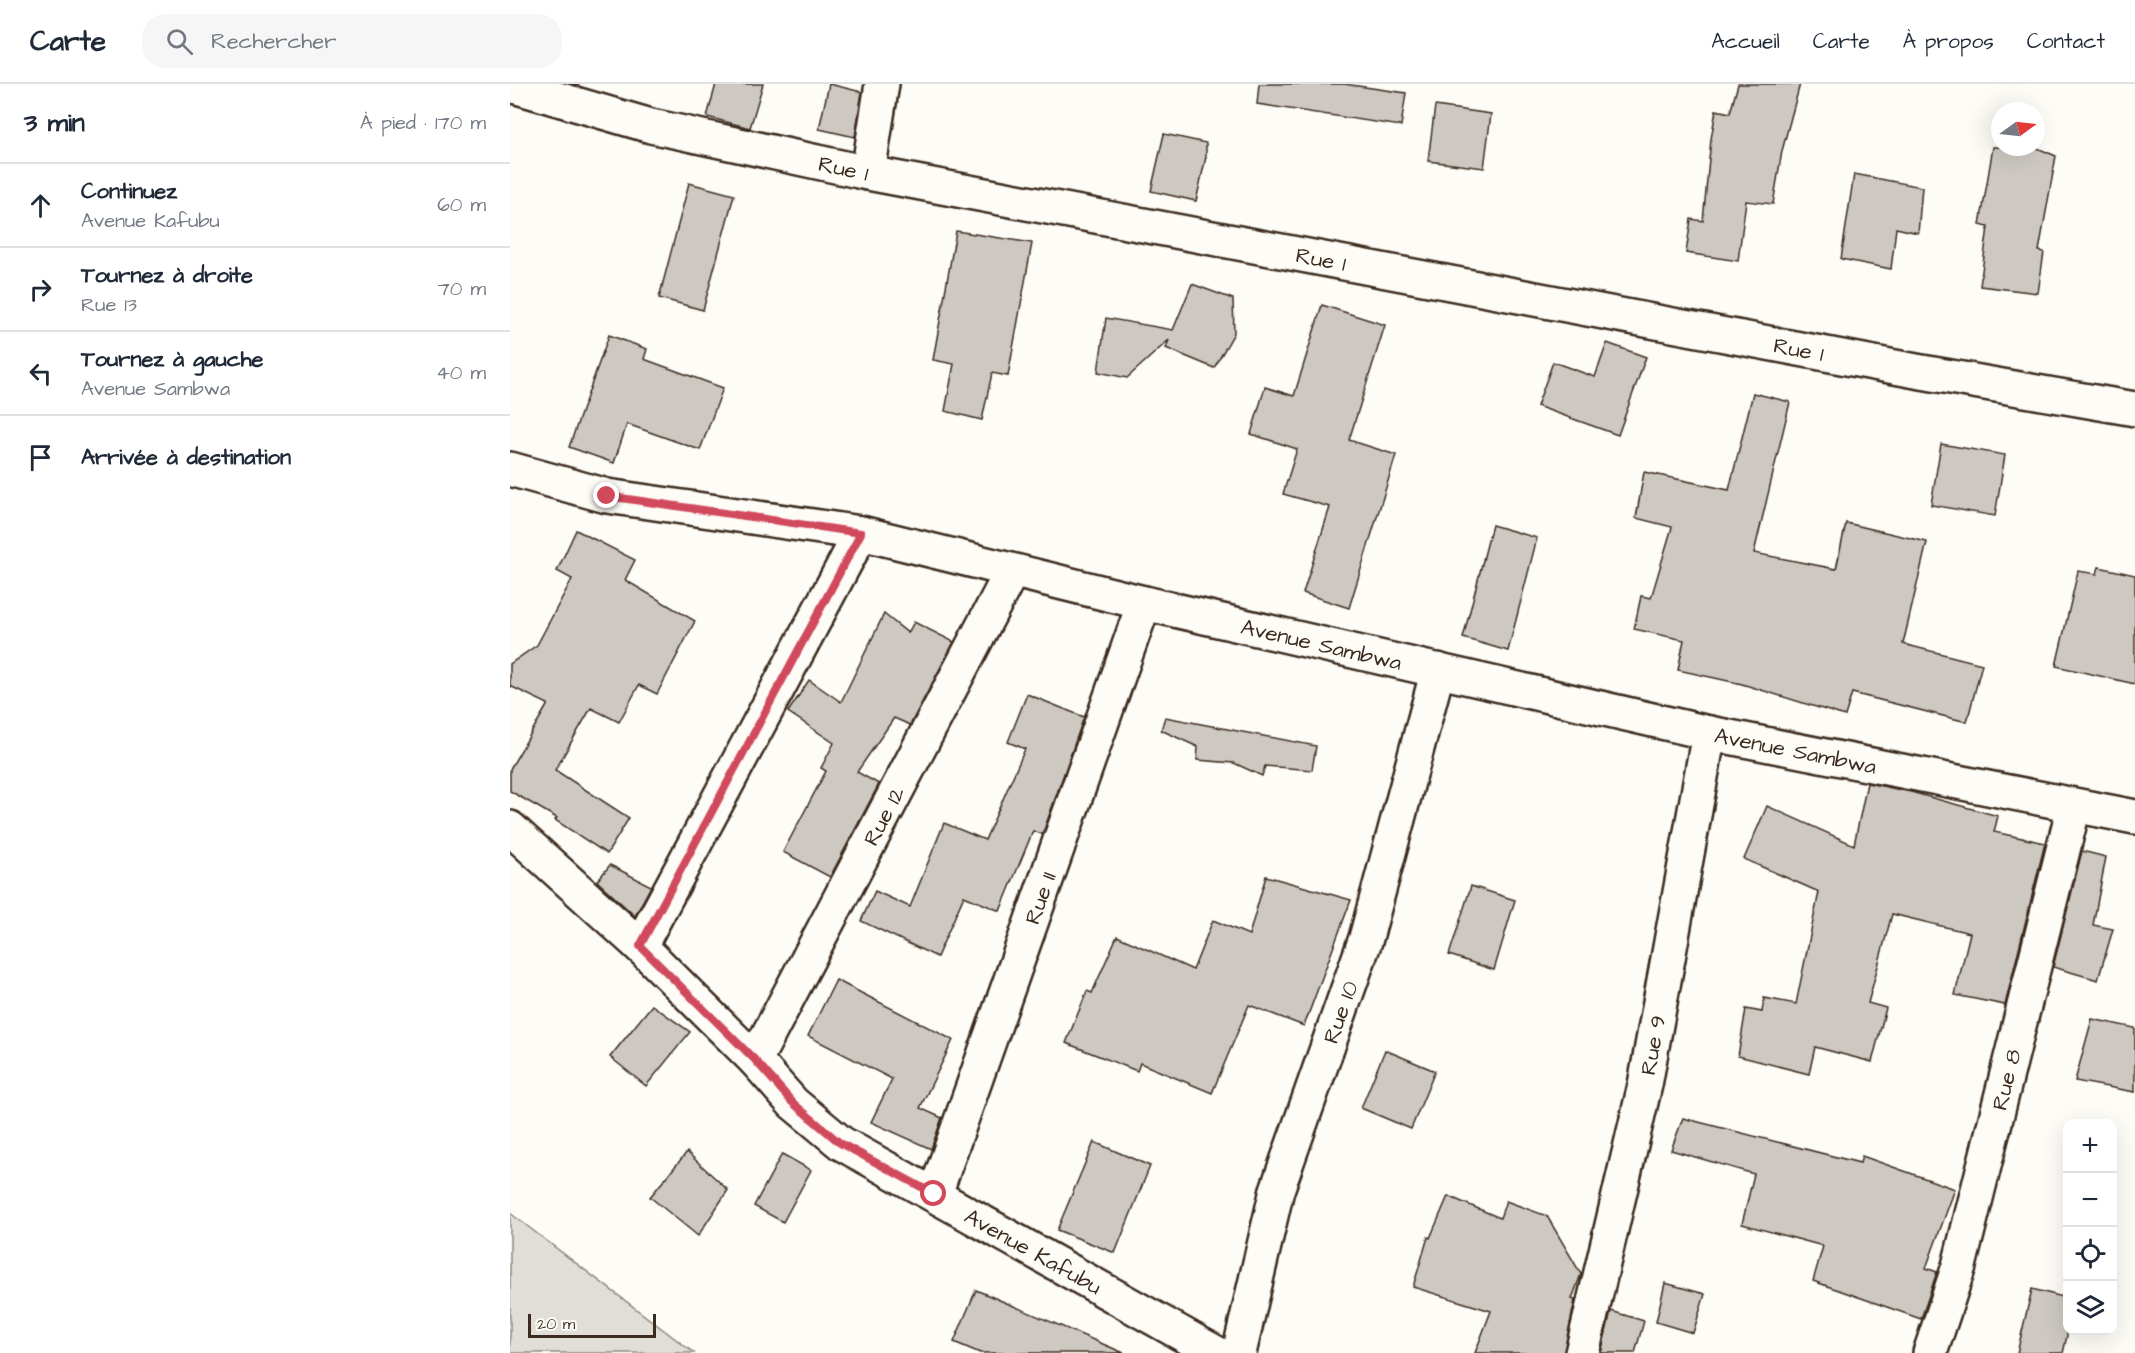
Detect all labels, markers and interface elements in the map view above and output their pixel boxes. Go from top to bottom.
search box [142,14,562,68]
text: Carte [30,22,106,61]
icon: search [163,25,196,58]
text: Rechercher [211,26,336,57]
text: Accueil [1711,27,1780,56]
text: Carte [1813,27,1870,56]
text: À propos [1903,27,1994,56]
text: Contact [2027,27,2105,56]
north arrow [1991,102,2045,156]
text: 3 min [24,105,85,141]
text: À pied · 170 m [360,109,486,137]
street label: Rue 1 [815,149,871,190]
text: Continuez [81,176,177,207]
icon: ahead [24,189,57,222]
text: 60 m [437,191,486,219]
text: Avenue Kafubu [81,207,220,235]
street label: Rue 1 [1293,240,1349,280]
text: Tournez à droite [81,260,253,291]
icon: right [24,273,57,306]
text: 70 m [438,275,486,303]
text: Rue 13 [81,291,137,319]
street label: Rue 1 [1771,330,1826,370]
text: Tournez à gauche [81,344,263,375]
icon: left [24,357,57,390]
text: 40 m [436,359,486,387]
text: Avenue Sambwa [81,375,230,403]
icon: arrive [24,441,57,474]
text: Arrivée à destination [81,442,291,473]
route end [593,482,619,508]
street label: Avenue Sambwa [1238,612,1405,679]
street label: Avenue Sambwa [1712,720,1879,783]
street label: Rue 12 [856,781,913,851]
street label: Rue 11 [1018,868,1065,929]
street label: Rue 10 [1316,977,1367,1048]
street label: Rue 9 [1633,1013,1674,1078]
street label: Rue 8 [1985,1046,2030,1114]
map controls [2063,1119,2117,1335]
button: + [2063,1119,2117,1173]
button: − [2063,1173,2117,1227]
route start [920,1180,946,1206]
street label: Avenue Kafubu [959,1201,1107,1303]
button: locate [2063,1227,2117,1281]
button: layers [2063,1281,2117,1335]
scale bar [528,1311,656,1338]
text: 20 m [537,1313,575,1335]

